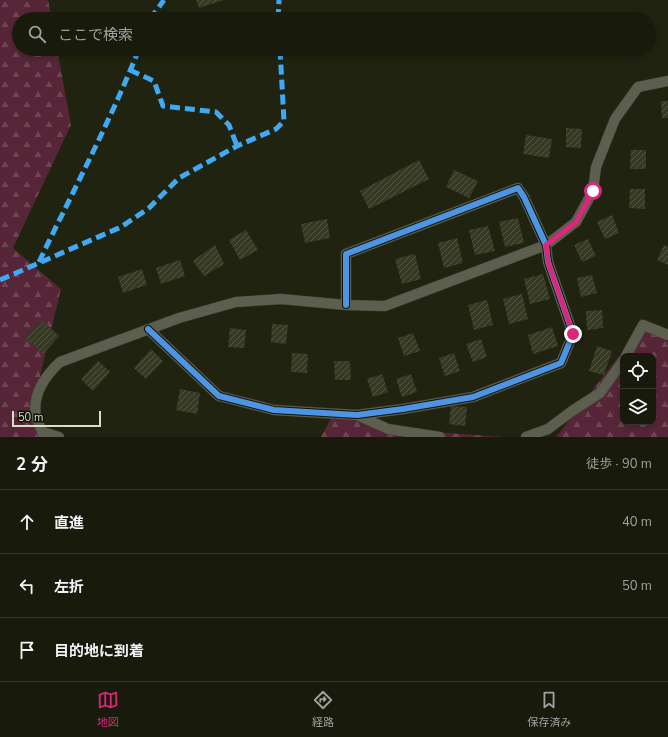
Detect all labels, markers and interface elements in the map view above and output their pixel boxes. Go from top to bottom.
search box [12,12,656,56]
icon: search [26,23,48,45]
text: ここで検索 [58,25,133,45]
route start [584,182,602,200]
route end [564,325,582,343]
map controls [620,353,656,425]
button: locate [620,353,656,389]
button: layers [620,389,656,425]
scale bar [12,409,101,428]
text: 50 m [18,410,43,425]
text: 2 分 [16,453,48,476]
text: 徒歩 · 90 m [586,455,652,473]
icon: ahead [16,511,38,533]
text: 直進 [54,513,84,533]
text: 40 m [622,513,652,531]
icon: left [16,575,38,597]
text: 左折 [54,577,84,597]
text: 50 m [622,577,652,595]
icon: arrive [16,639,38,661]
text: 目的地に到着 [54,641,144,661]
tab: 地図 [97,689,119,730]
tab: 経路 [312,689,334,730]
tab: 保存済み [527,689,571,730]

